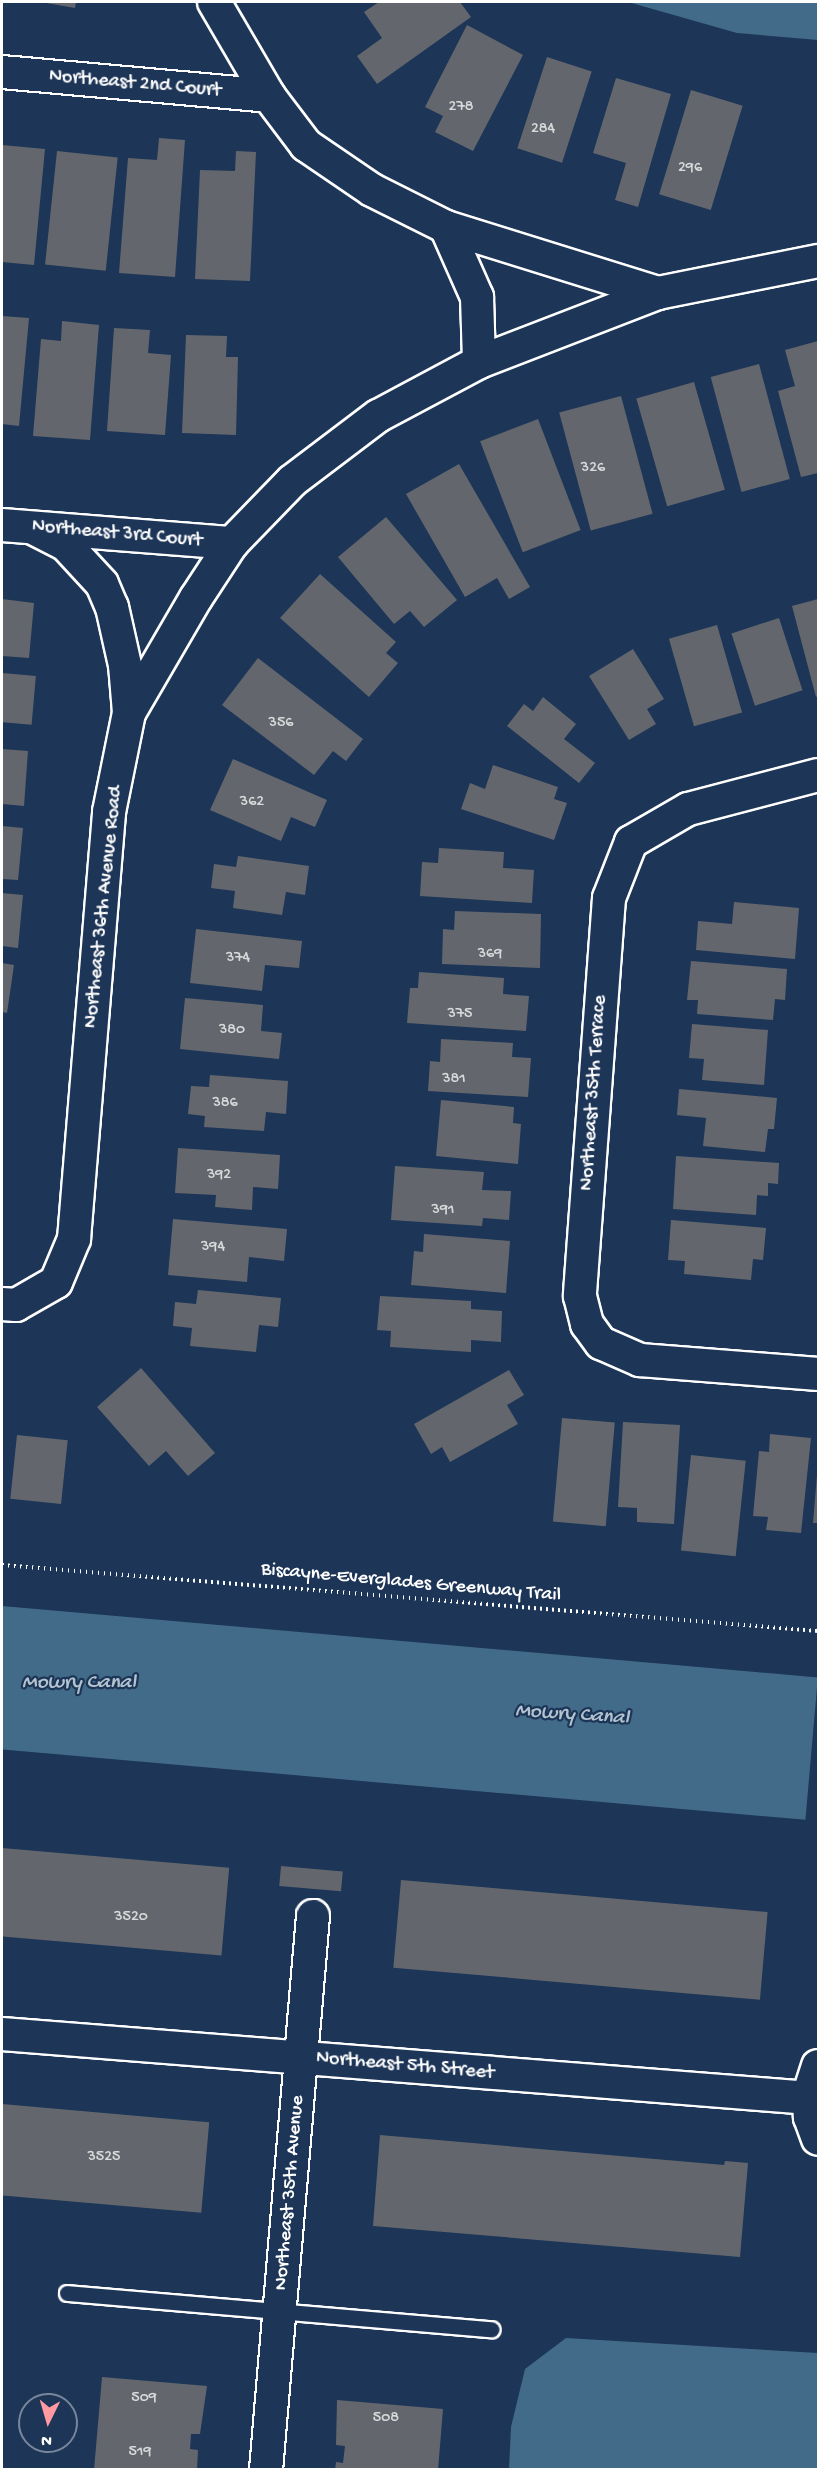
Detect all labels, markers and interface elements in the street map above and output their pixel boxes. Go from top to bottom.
street label: Northeast 2nd Court [48,65,222,103]
house number: 278 [449,98,473,118]
house number: 284 [531,120,555,140]
house number: 296 [678,159,702,179]
house number: 326 [581,459,605,479]
street label: Northeast 3rd Court [31,515,203,553]
house number: 356 [269,714,293,734]
street label: Northeast 36th Avenue Road [79,784,129,1030]
house number: 362 [240,793,264,813]
house number: 369 [478,945,502,965]
house number: 374 [226,949,250,969]
street label: Northeast 35th Terrace [575,994,613,1192]
house number: 375 [447,1005,473,1025]
house number: 380 [219,1021,245,1041]
house number: 381 [442,1070,466,1090]
house number: 386 [212,1094,238,1114]
house number: 392 [207,1166,231,1186]
house number: 391 [432,1201,454,1221]
house number: 394 [201,1238,225,1258]
street label: Biscayne-Everglades Greenway Trail [260,1558,562,1608]
water label: Mowry Canal [22,1671,136,1697]
water label: Mowry Canal [514,1699,630,1733]
house number: 3520 [114,1908,148,1928]
street label: Northeast 5th Street [315,2046,495,2086]
street label: Northeast 35th Avenue [270,2094,310,2292]
house number: 3525 [88,2148,120,2168]
house number: 509 [131,2389,157,2409]
north arrow [18,2393,78,2453]
house number: 508 [373,2409,399,2429]
text: N [41,2430,53,2449]
house number: 519 [129,2443,151,2463]

